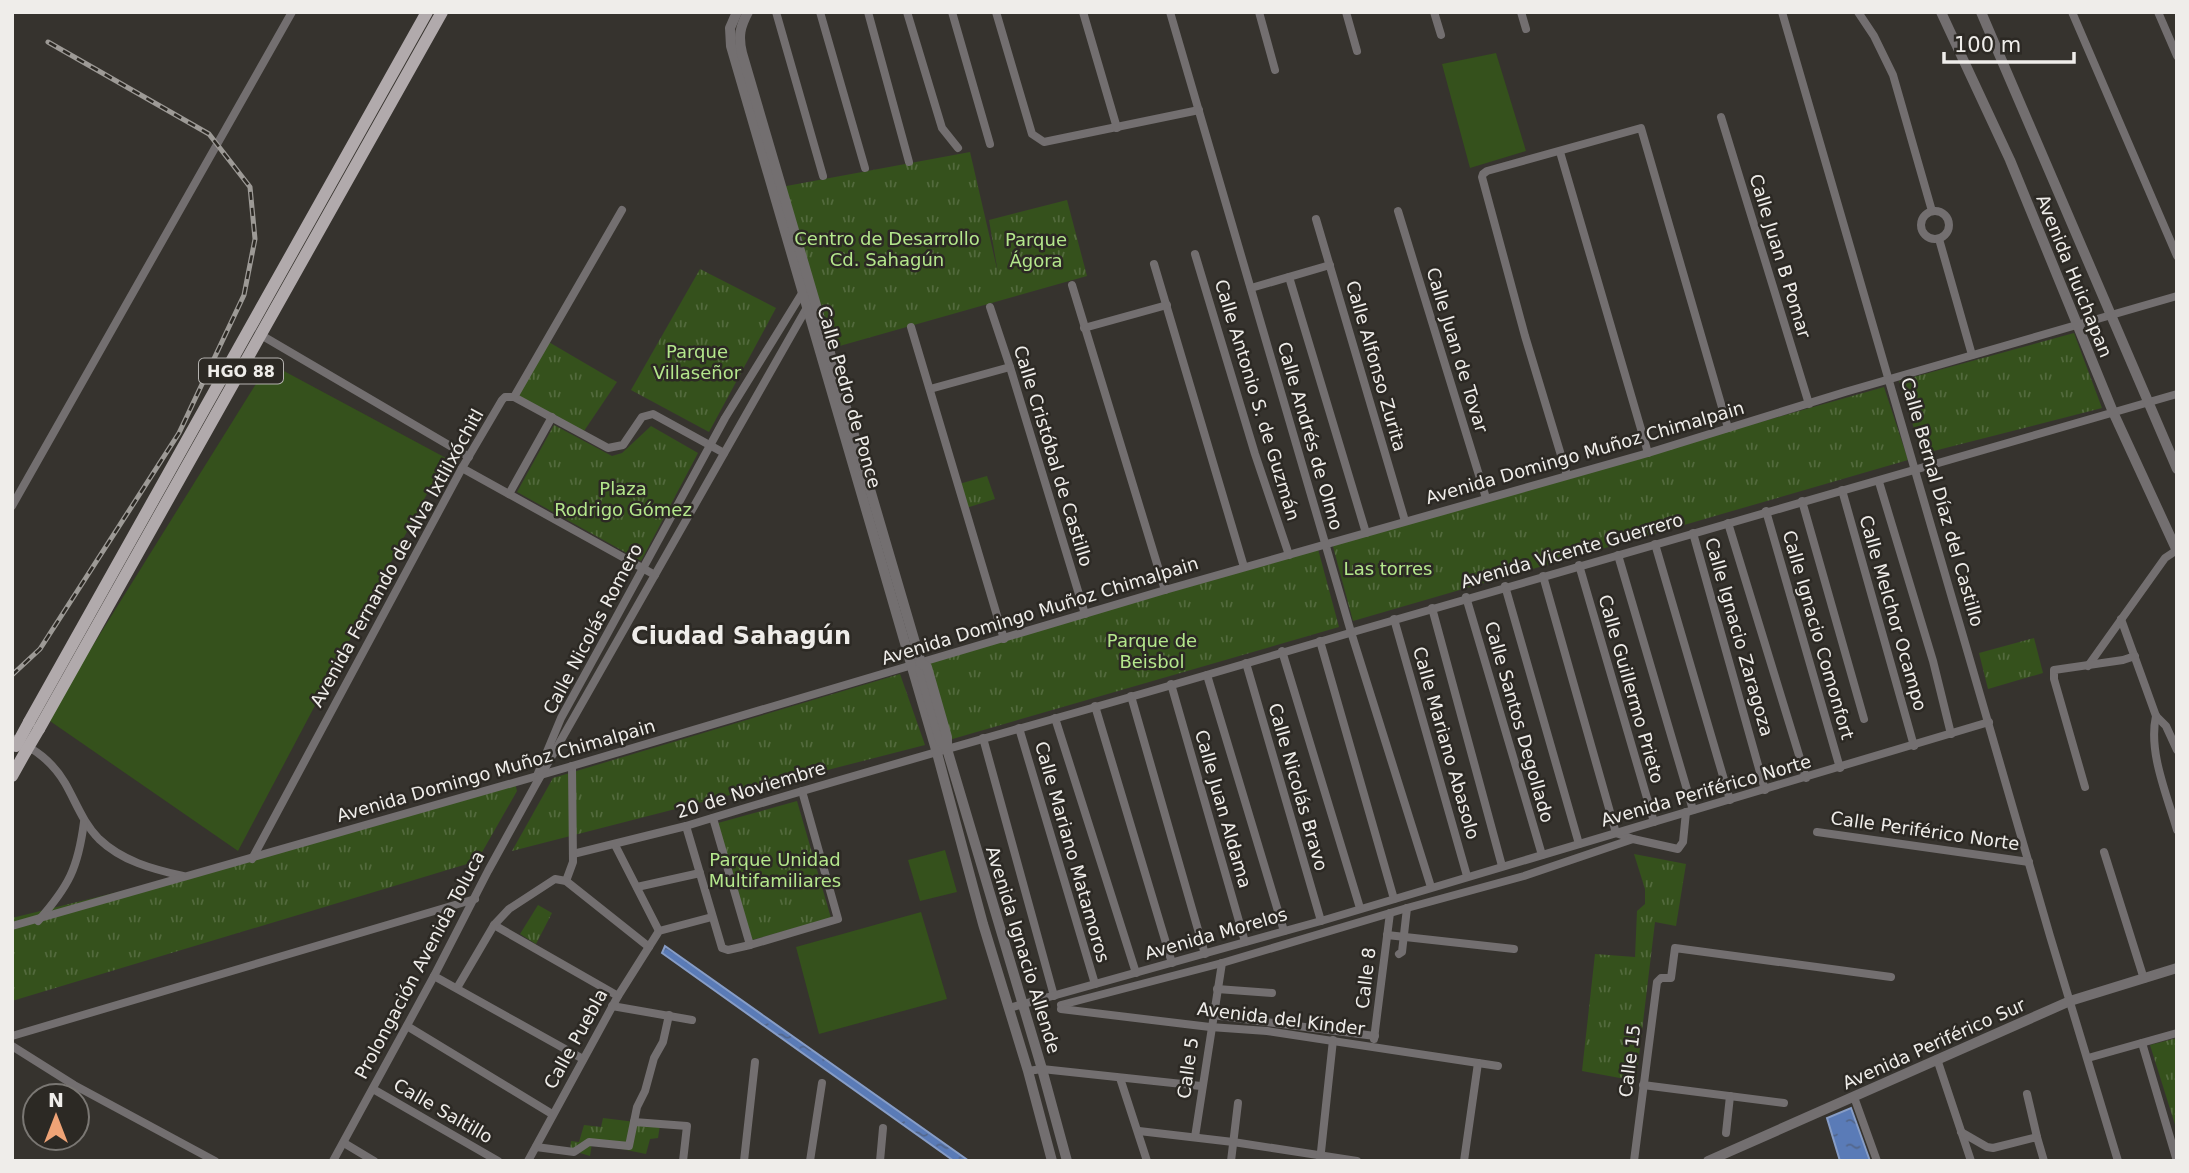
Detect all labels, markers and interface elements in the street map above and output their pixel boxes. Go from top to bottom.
scale bar [1944,21,2074,65]
text: 100 m [1954,33,2021,57]
street label: Calle Juan B Pomar [1746,171,1816,341]
street label: Avenida Huichapan [2032,191,2117,360]
park label: Centro de Desarrollo Cd. Sahagún [794,228,980,270]
park label: Parque Ágora [1005,229,1067,271]
street label: Calle Juan de Tovar [1422,265,1493,436]
street label: Calle Antonio S. de Guzmán [1211,277,1304,523]
street label: Calle Alfonso Zurita [1342,278,1411,454]
street label: Calle Pedro de Ponce [813,303,886,490]
street label: Calle Andrés de Olmo [1274,339,1347,532]
park label: Parque Villaseñor [653,341,742,383]
street label: Calle Cristóbal de Castillo [1010,343,1097,569]
road number: HGO 88 [199,358,283,384]
street label: Calle Bernal Díaz del Castillo [1897,375,1988,629]
street label: Avenida Domingo Muñoz Chimalpain [1423,397,1747,508]
street label: Avenida Fernando de Alva Ixtlilxóchitl [306,405,488,710]
park label: Plaza Rodrigo Gómez [554,478,692,520]
street label: Avenida Vicente Guerrero [1458,509,1685,592]
street label: Calle Melchor Ocampo [1855,513,1931,713]
street label: Calle Ignacio Comonfort [1779,528,1858,742]
street label: Calle Ignacio Zaragoza [1701,535,1778,739]
street label: Calle Nicolás Romero [539,540,646,718]
street label: Avenida Domingo Muñoz Chimalpain [879,552,1201,669]
park label: Las torres [1344,558,1432,579]
street label: Calle Guillermo Prieto [1594,592,1668,786]
street label: Calle Santos Degollado [1481,619,1558,825]
district label: Ciudad Sahagún [631,622,851,650]
park label: Parque de Beisbol [1107,630,1197,672]
street label: Calle Mariano Abasolo [1409,644,1484,842]
street label: Calle Nicolás Bravo [1264,701,1332,873]
street label: Avenida Domingo Muñoz Chimalpain [334,715,658,826]
street label: Calle Juan Aldama [1191,727,1256,890]
street label: Calle Mariano Matamoros [1031,739,1114,965]
street label: Avenida Periférico Norte [1598,750,1813,831]
street label: 20 de Noviembre [674,757,828,822]
street label: Calle Periférico Norte [1829,807,2021,854]
street label: Avenida Ignacio Allende [982,844,1065,1056]
street label: Prolongación Avenida Toluca [350,847,489,1082]
park label: Parque Unidad Multifamiliares [709,849,841,891]
street label: Avenida Morelos [1142,903,1290,964]
street label: Calle 8 [1351,946,1380,1010]
street label: Calle Puebla [540,985,612,1092]
street label: Avenida Periférico Sur [1839,993,2029,1093]
street label: Avenida del Kinder [1196,998,1367,1039]
street label: Calle 15 [1615,1023,1644,1099]
street label: Calle 5 [1173,1036,1202,1100]
street label: Calle Saltillo [390,1074,497,1147]
north arrow [21,1082,91,1152]
text: N [48,1089,64,1111]

